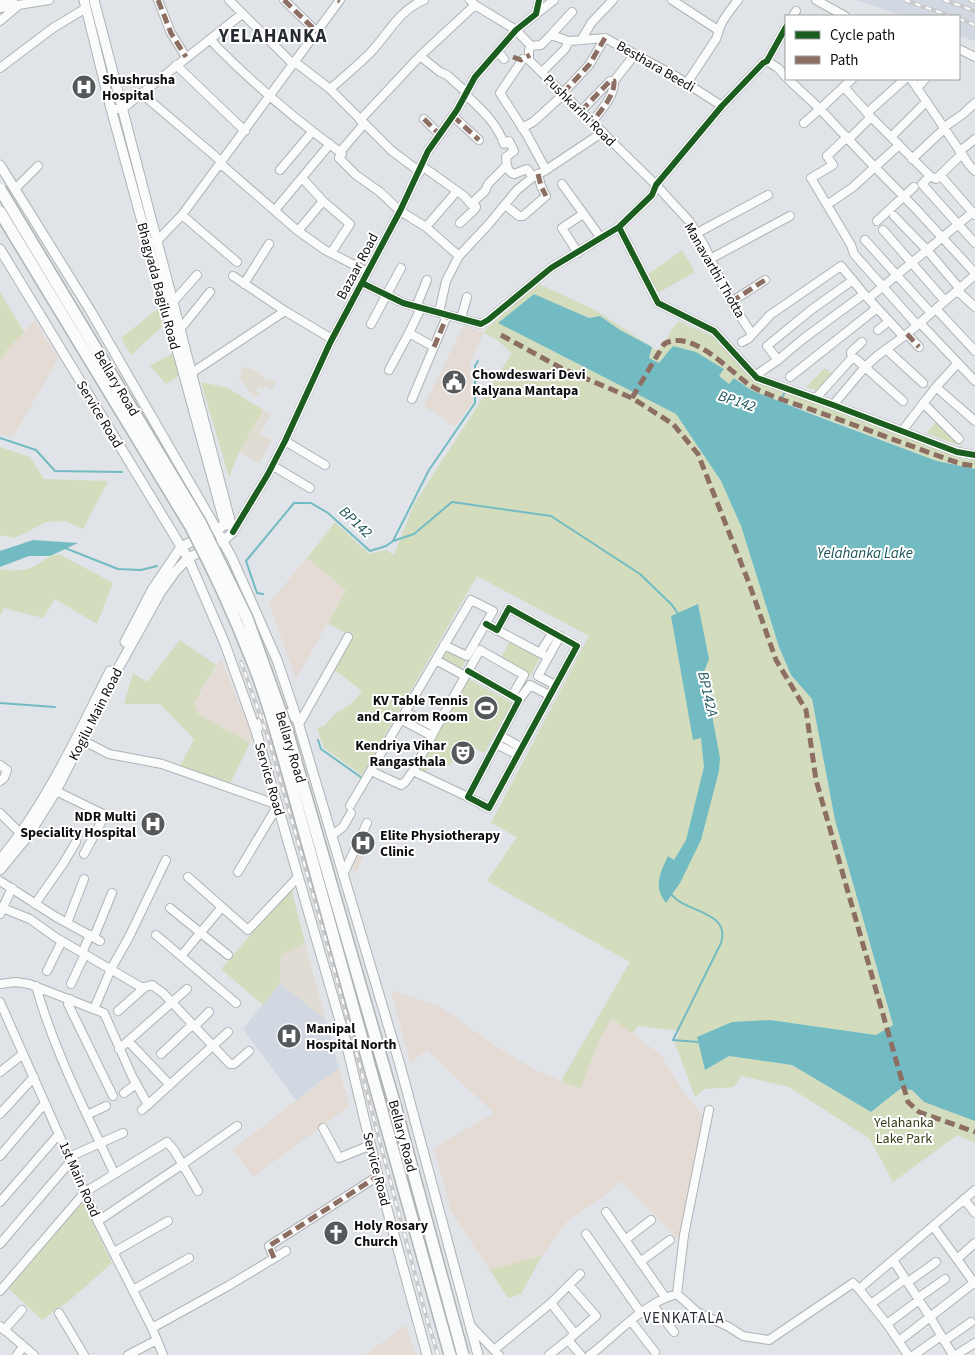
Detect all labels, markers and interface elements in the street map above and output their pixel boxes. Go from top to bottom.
legend [785,15,960,80]
district label: YELAHANKA [218,23,327,50]
text: Cycle path [830,25,895,46]
street label: Besthara Beedi [612,36,699,97]
text: Path [830,50,858,71]
place label: Shushrusha Hospital [102,70,175,106]
street label: Pushkarini Road [539,70,620,151]
hospital icon: Shushrusha Hospital [71,74,97,100]
street label: Manavarthi Thotta [679,219,750,322]
street label: Bhagyada Bagilu Road [131,220,185,352]
street label: Bazaar Road [332,230,384,303]
street label: Bellary Road [89,347,144,420]
place label: Chowdeswari Devi Kalyana Mantapa [472,365,586,401]
public building icon: Chowdeswari Devi Kalyana Mantapa [441,369,467,395]
street label: Service Road [71,377,127,452]
water label: BP142 [715,386,758,417]
water label: BP142 [334,502,377,543]
water label: Yelahanka Lake [817,543,913,564]
street label: Kogilu Main Road [64,665,128,764]
water label: BP142A [692,669,723,719]
place label: KV Table Tennis and Carrom Room [357,691,468,727]
sports icon: KV Table Tennis and Carrom Room [473,695,499,721]
street label: Bellary Road [270,709,310,786]
place label: Kendriya Vihar Rangasthala [355,736,446,772]
street label: Service Road [249,740,289,818]
theatre icon: Kendriya Vihar Rangasthala [450,740,476,766]
place label: NDR Multi Speciality Hospital [20,807,136,843]
hospital icon: NDR Multi Speciality Hospital [140,811,166,837]
place label: Elite Physiotherapy Clinic [380,826,501,862]
hospital icon: Elite Physiotherapy Clinic [350,830,376,856]
place label: Manipal Hospital North [306,1019,397,1055]
hospital icon: Manipal Hospital North [276,1023,302,1049]
street label: Bellary Road [383,1098,421,1175]
park label: Yelahanka Lake Park [873,1113,934,1149]
street label: Service Road [357,1130,395,1208]
street label: 1st Main Road [53,1138,105,1221]
place label: Holy Rosary Church [354,1216,429,1252]
church icon: Holy Rosary Church [323,1220,349,1246]
district label: VENKATALA [643,1308,725,1329]

